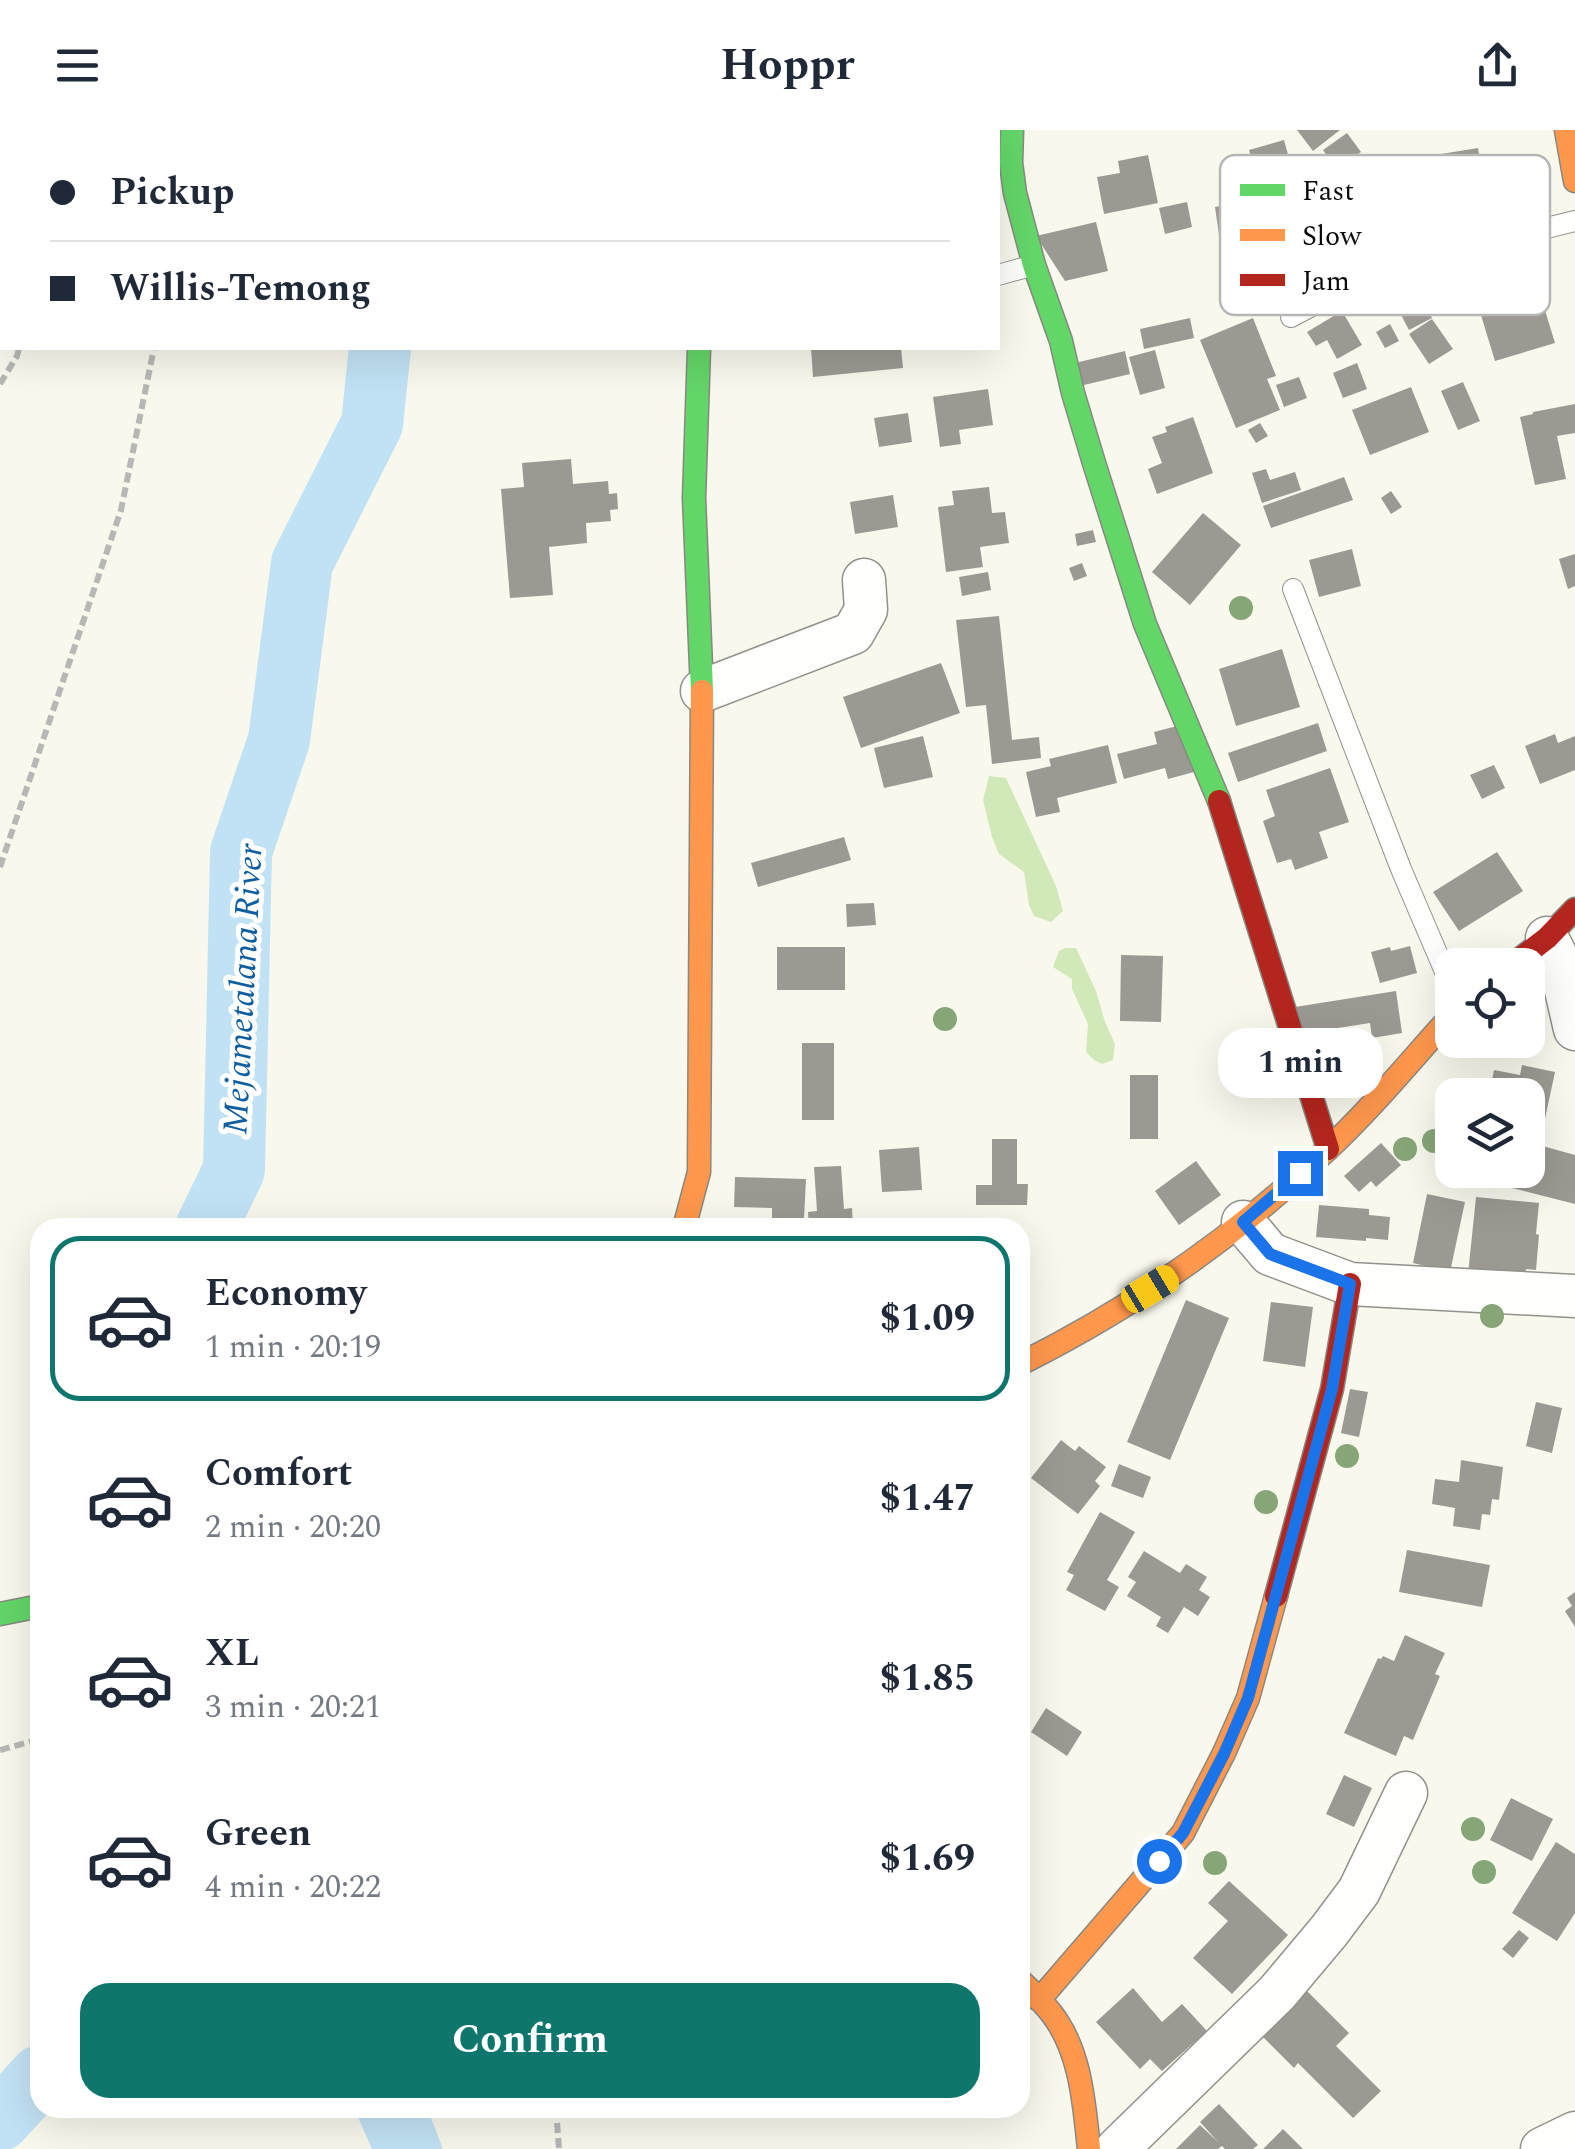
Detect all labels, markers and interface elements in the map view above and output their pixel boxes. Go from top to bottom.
text: Hoppr [720,31,855,100]
icon: menu [50,38,105,93]
icon: share [1470,38,1525,93]
legend [1220,155,1550,315]
text: Pickup [110,164,234,222]
text: Fast [1302,170,1354,213]
text: Slow [1302,215,1362,258]
text: Willis-Temong [110,260,371,318]
text: Jam [1302,260,1350,303]
water label: Mejametalana River [209,841,278,1136]
map controls [1435,948,1545,1188]
button: locate [1435,948,1545,1058]
callout: 1 min [1218,1028,1382,1098]
text: 1 min [1258,1038,1343,1087]
button: layers [1435,1078,1545,1188]
route end [1278,1151,1323,1196]
car [1117,1261,1183,1317]
text: Economy [205,1265,366,1323]
icon: car [85,1274,175,1364]
text: $1.09 [880,1290,975,1348]
text: 1 min · 20:19 [205,1323,381,1372]
text: Comfort [205,1445,352,1503]
icon: car [85,1454,175,1544]
text: $1.47 [880,1470,975,1528]
text: 2 min · 20:20 [205,1503,381,1552]
text: XL [205,1625,259,1683]
icon: car [85,1634,175,1724]
text: $1.85 [880,1650,975,1708]
text: 3 min · 20:21 [205,1683,381,1732]
text: Green [205,1805,312,1863]
icon: car [85,1814,175,1904]
text: $1.69 [880,1830,975,1888]
route start [1137,1839,1182,1884]
text: 4 min · 20:22 [205,1863,381,1912]
button: Confirm [80,1983,980,2098]

